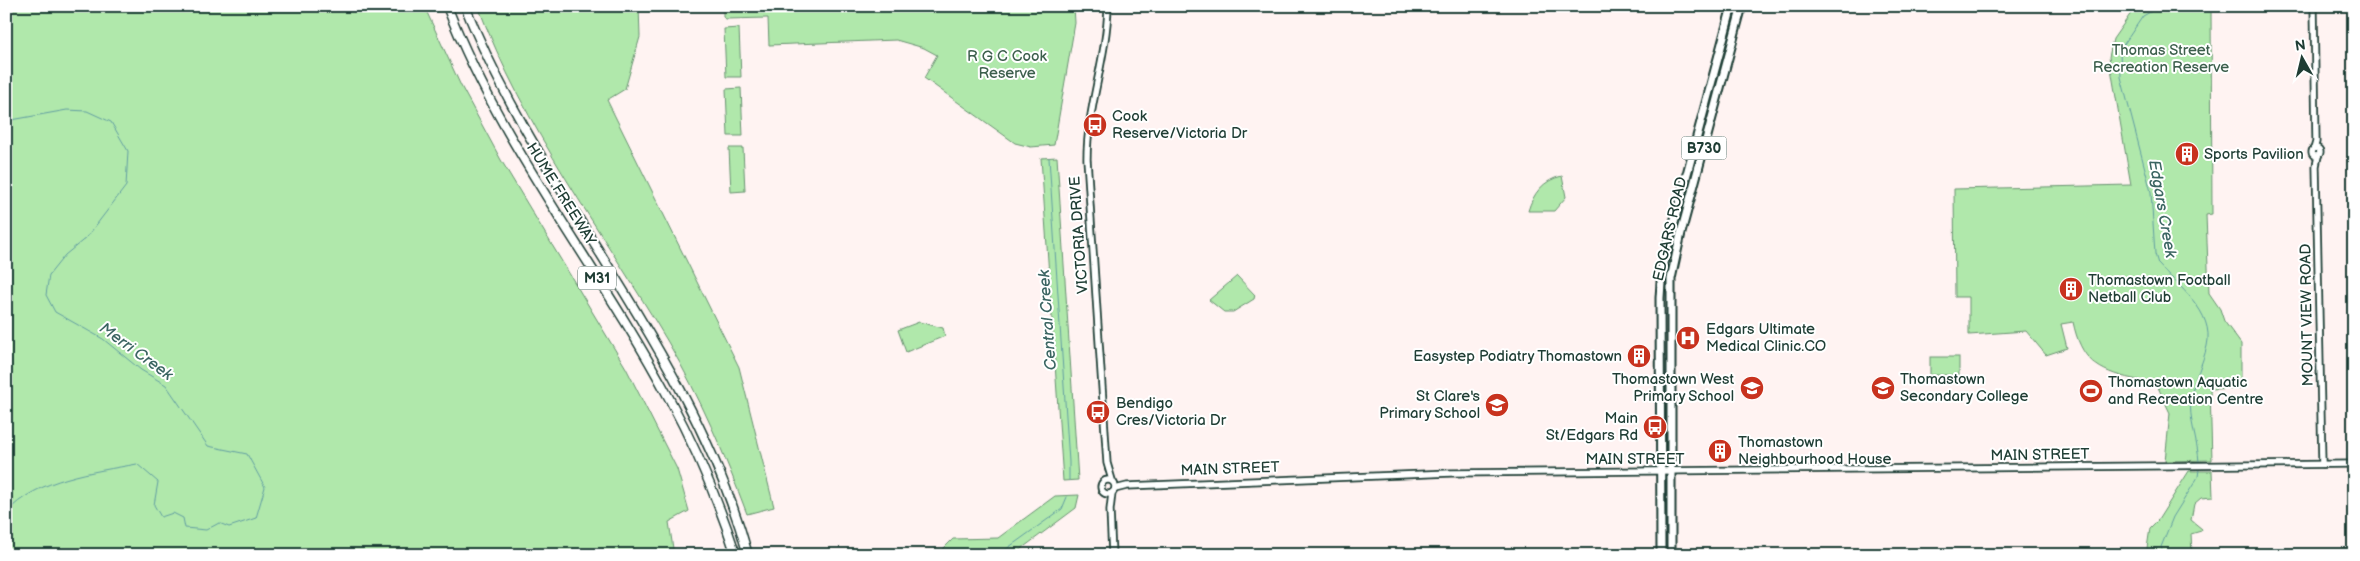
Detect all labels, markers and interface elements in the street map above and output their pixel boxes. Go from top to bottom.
north arrow [2278,32,2328,82]
text: N [2294,36,2307,55]
park label: Thomas Street Recreation Reserve [2093,41,2229,77]
park label: R G C Cook Reserve [967,47,1048,83]
place label: Cook Reserve/Victoria Dr [1112,107,1248,143]
bus stop icon: Cook Reserve/Victoria Dr [1082,112,1108,138]
road number: B730 [1682,136,1726,160]
street label: HUME FREEWAY [522,139,600,249]
building icon: Sports Pavilion [2174,141,2200,167]
place label: Sports Pavilion [2204,145,2304,164]
water label: Edgars Creek [2144,159,2180,261]
street label: VICTORIA DRIVE [1065,175,1093,295]
street label: EDGARS ROAD [1649,175,1691,283]
street label: MOUNT VIEW ROAD [2296,244,2318,386]
road number: M31 [578,266,616,290]
water label: Central Creek [1035,268,1061,371]
place label: Thomastown Football Netball Club [2088,271,2231,307]
building icon: Thomastown Football Netball Club [2058,276,2084,302]
water label: Merri Creek [96,319,177,386]
place label: Edgars Ultimate Medical Clinic.CO [1706,320,1826,356]
hospital icon: Edgars Ultimate Medical Clinic.CO [1675,325,1701,351]
building icon: Easystep Podiatry Thomastown [1626,343,1652,369]
place label: Easystep Podiatry Thomastown [1413,347,1622,366]
place label: Thomastown West Primary School [1612,370,1734,406]
place label: Thomastown Secondary College [1900,370,2028,406]
place label: Thomastown Aquatic and Recreation Centre [2108,373,2264,409]
school or university icon: Thomastown West Primary School [1739,375,1765,401]
school or university icon: Thomastown Secondary College [1870,375,1896,401]
sports icon: Thomastown Aquatic and Recreation Centre [2078,378,2104,404]
place label: St Clare's Primary School [1379,387,1481,423]
school or university icon: St Clare's Primary School [1484,392,1510,418]
place label: Bendigo Cres/Victoria Dr [1116,394,1227,430]
bus stop icon: Bendigo Cres/Victoria Dr [1085,399,1111,425]
place label: Main St/Edgars Rd [1546,409,1638,445]
bus stop icon: Main St/Edgars Rd [1642,414,1668,440]
place label: Thomastown Neighbourhood House [1738,433,1891,469]
building icon: Thomastown Neighbourhood House [1707,438,1733,464]
street label: MAIN STREET [1990,445,2090,465]
street label: MAIN STREET [1585,450,1685,469]
street label: MAIN STREET [1180,458,1280,480]

